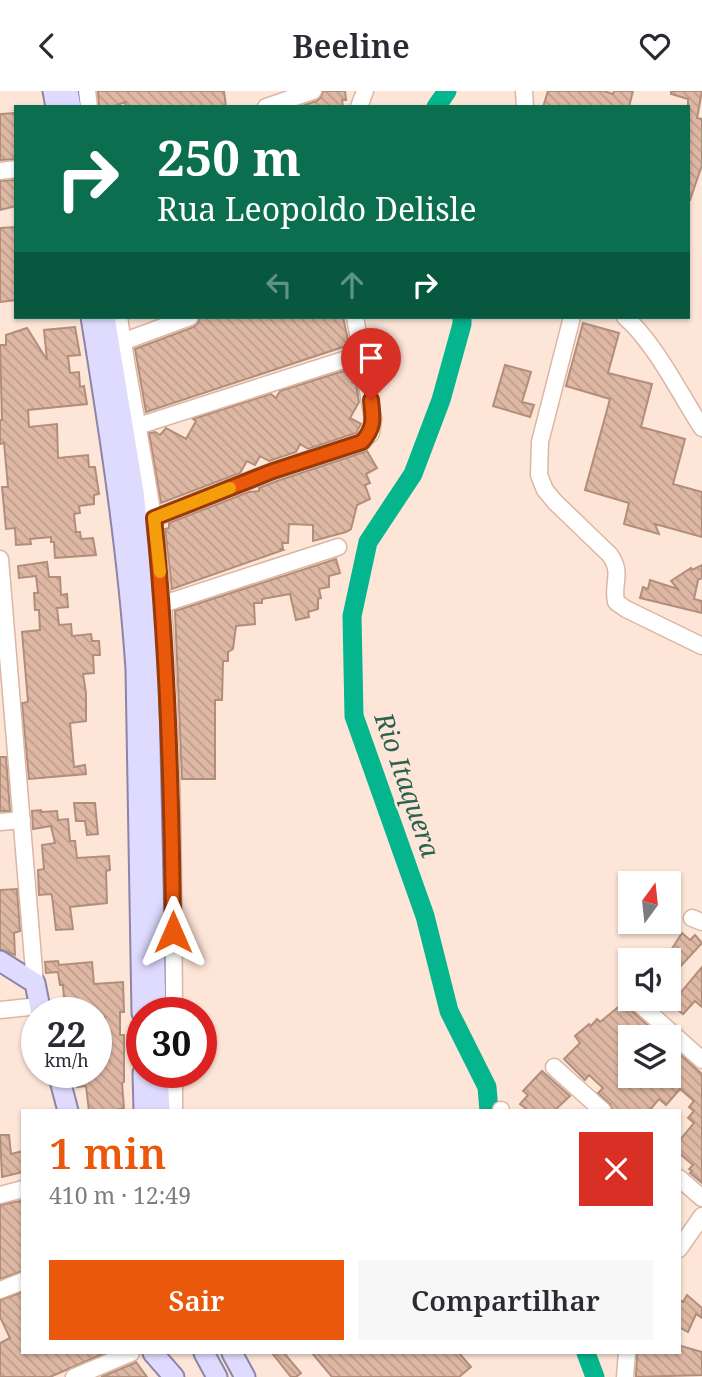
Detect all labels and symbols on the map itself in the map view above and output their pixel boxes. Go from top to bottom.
pin [341,328,401,400]
water label: Rio Itaquera [366,707,449,862]
north arrow [618,871,681,935]
position arrow [136,895,210,969]
speed limit sign: 30 [126,997,217,1088]

